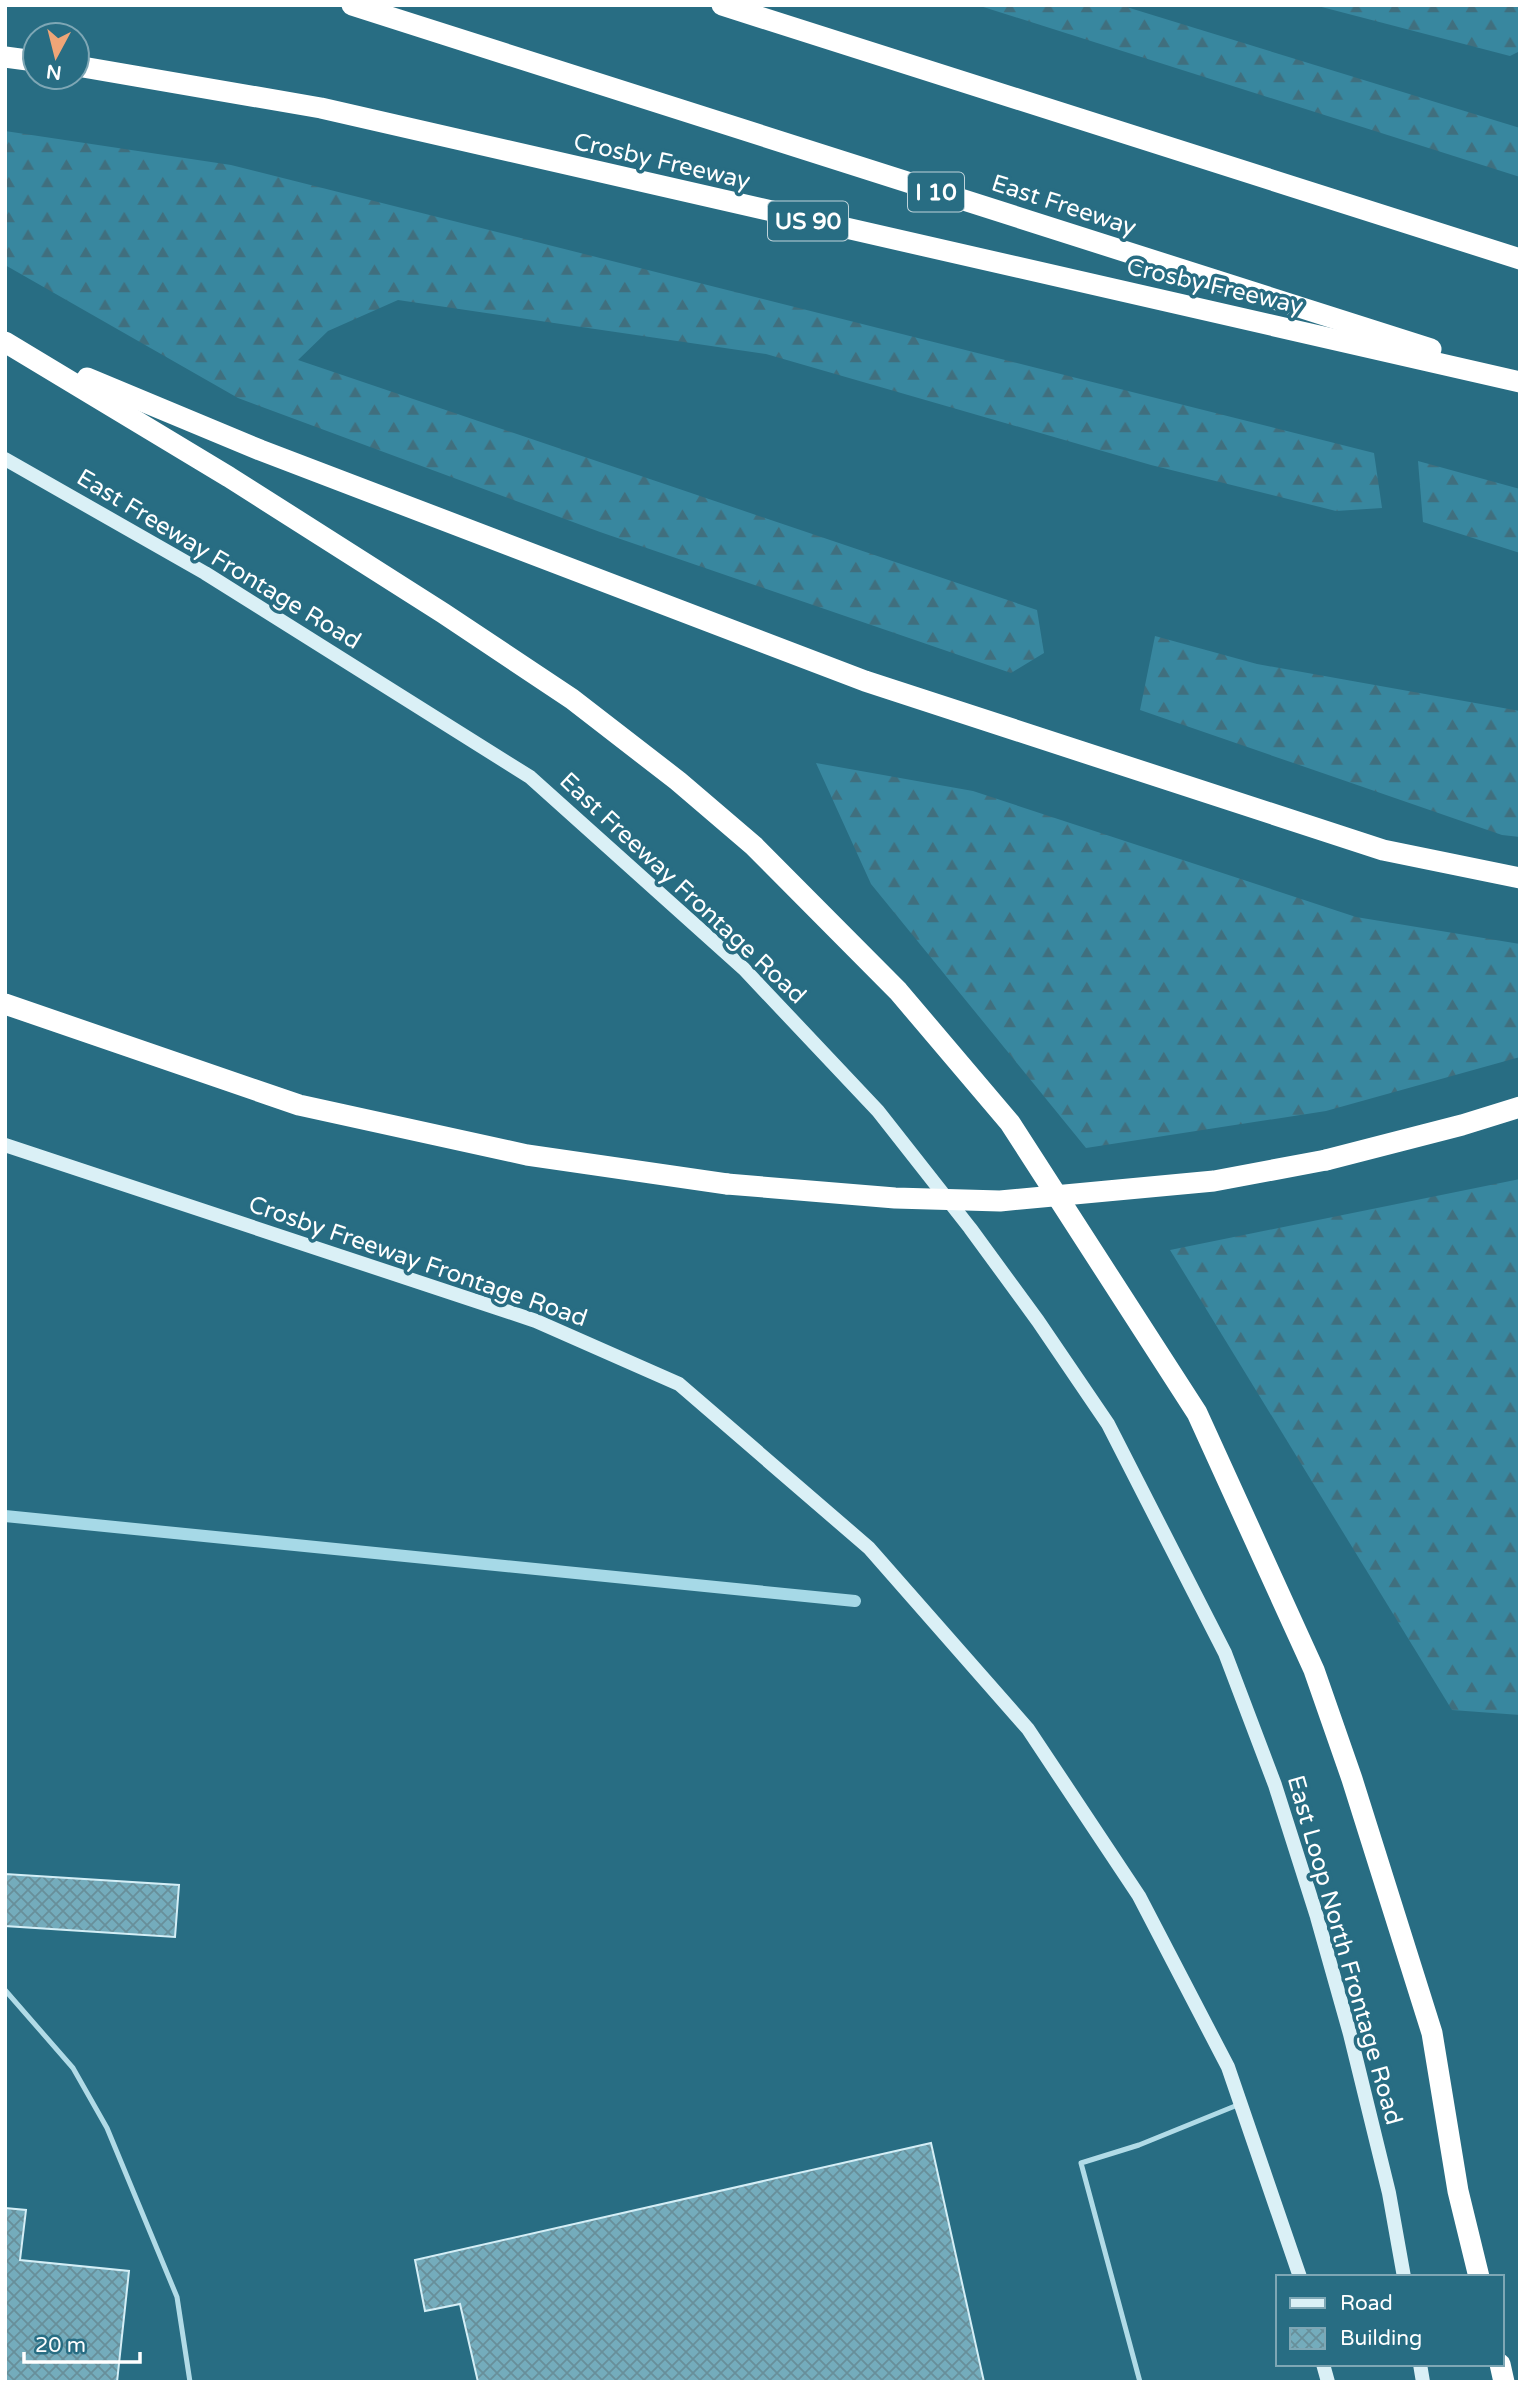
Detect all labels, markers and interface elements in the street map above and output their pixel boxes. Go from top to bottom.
north arrow [21,21,91,91]
text: N [45,60,63,84]
street label: Crosby Freeway [571,127,753,196]
street label: East Freeway [988,168,1140,243]
road number: I 10 [908,172,964,211]
road number: US 90 [768,202,848,241]
street label: Crosby Freeway [1124,252,1306,321]
street label: East Freeway Frontage Road [71,463,366,656]
street label: East Freeway Frontage Road [553,767,812,1010]
street label: Crosby Freeway Frontage Road [245,1190,591,1333]
street label: East Loop North Frontage Road [1281,1772,1408,2128]
legend [1276,2275,1504,2366]
text: Road [1340,2291,1393,2316]
scale bar [24,2320,140,2364]
text: Building [1340,2326,1422,2351]
text: 20 m [35,2333,86,2358]

